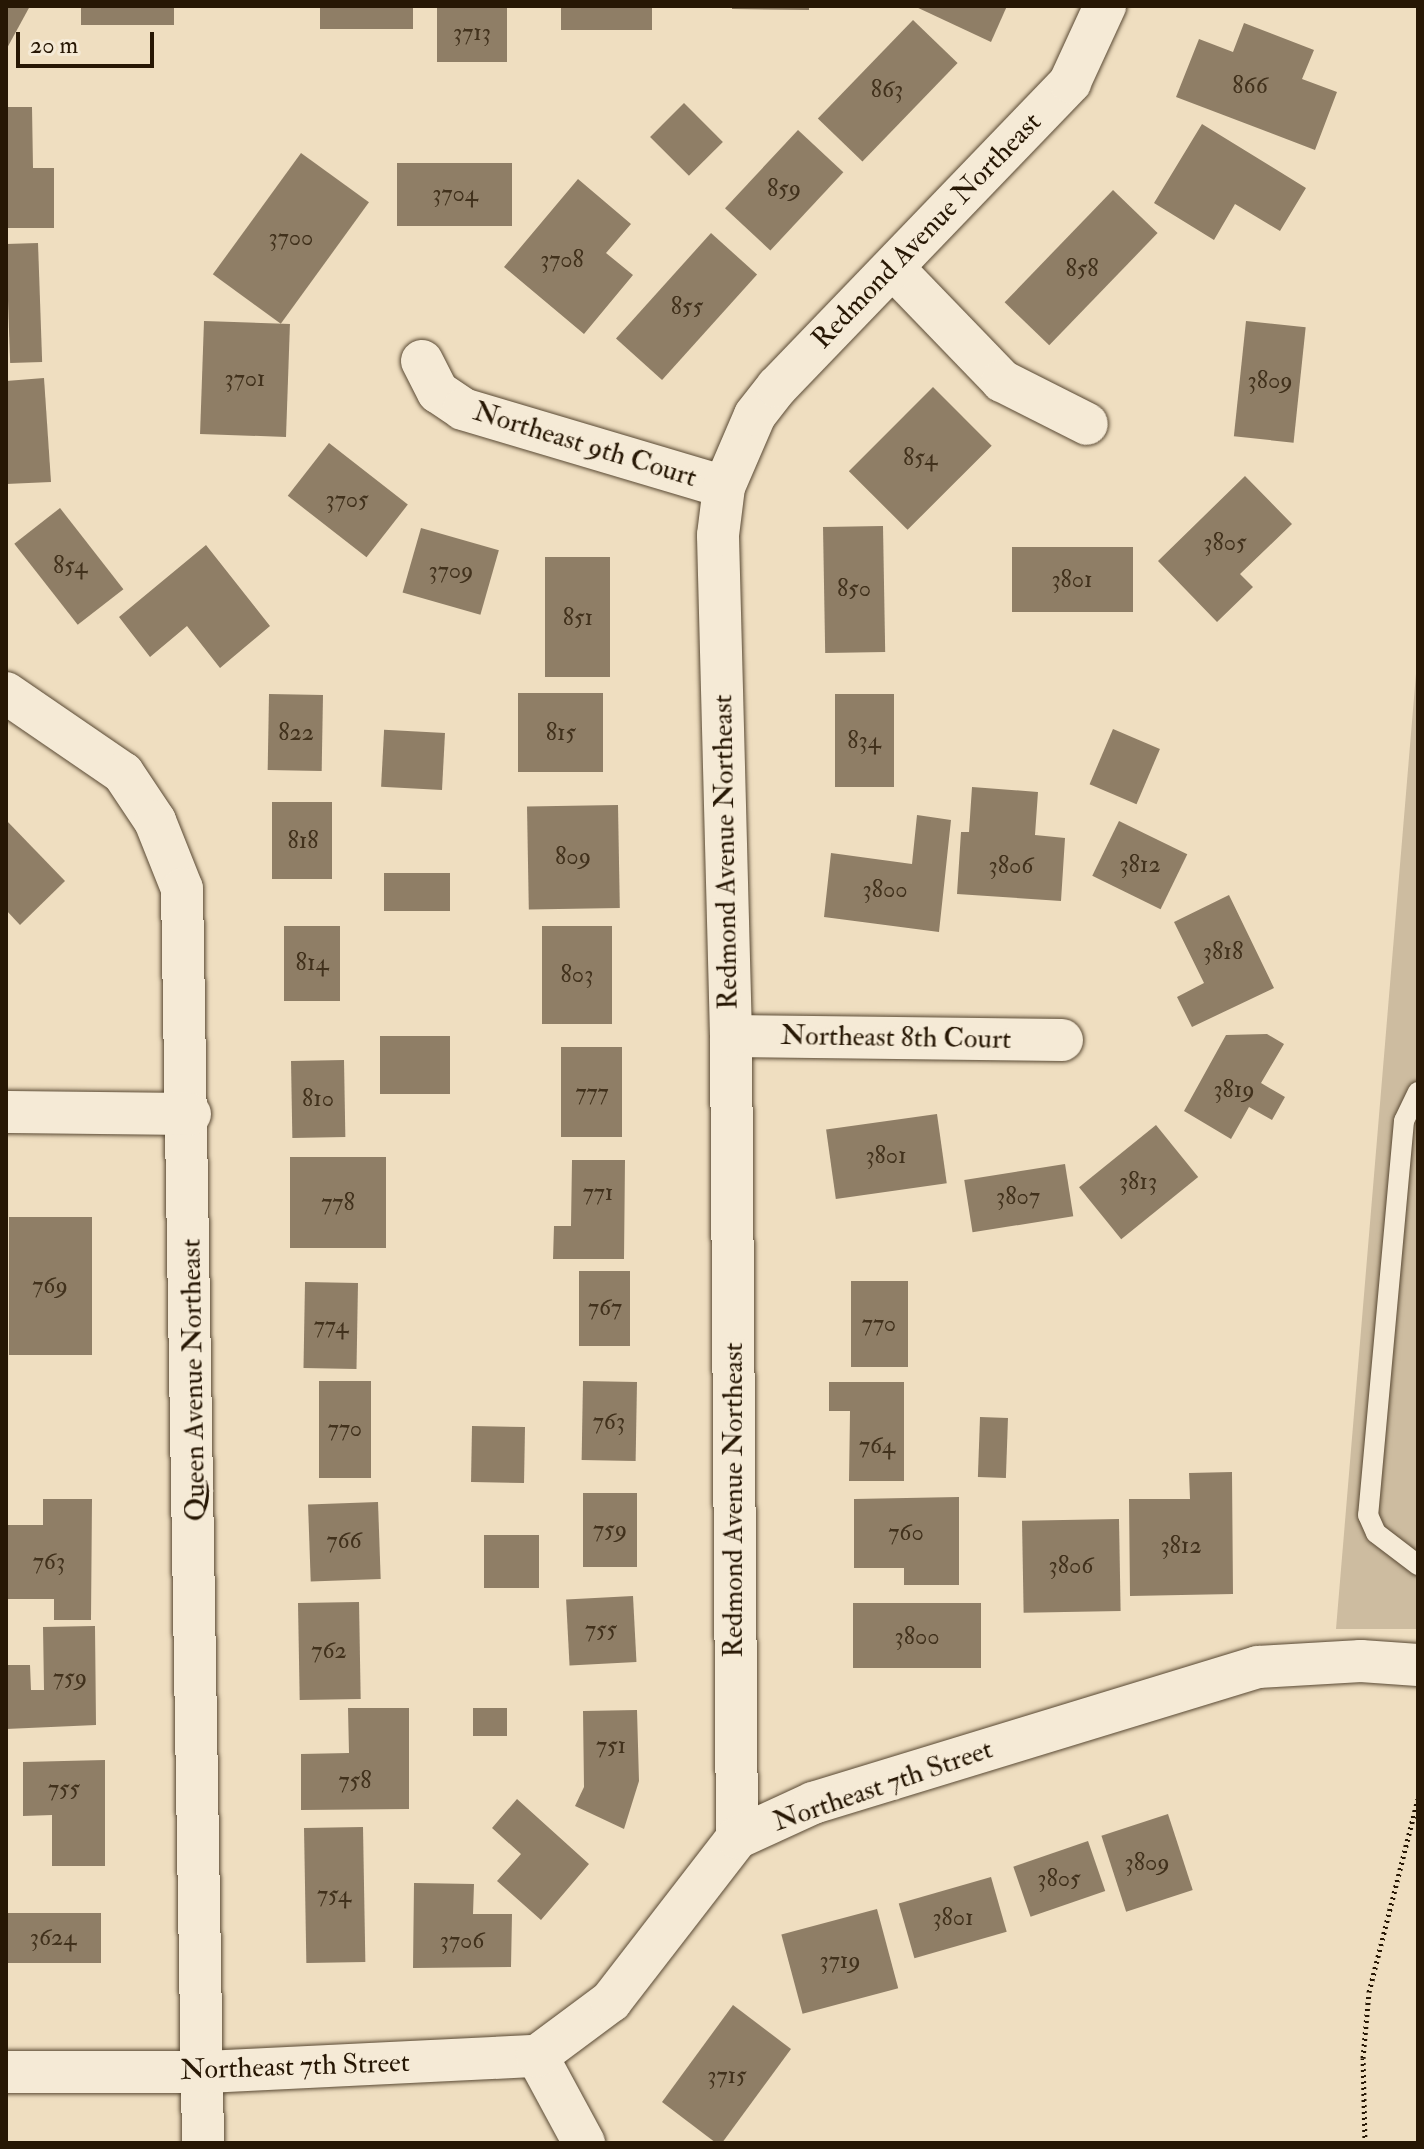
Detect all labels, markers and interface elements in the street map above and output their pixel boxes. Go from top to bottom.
scale bar [20,16,158,66]
house number: 3713 [453,19,491,47]
text: 20 m [30,30,78,61]
house number: 866 [1232,72,1268,100]
house number: 863 [871,76,903,104]
street label: Redmond Avenue Northeast [805,106,1049,356]
house number: 859 [767,175,801,203]
house number: 3704 [432,180,478,208]
house number: 3700 [269,224,313,252]
house number: 3708 [540,246,584,274]
house number: 858 [1065,255,1099,283]
house number: 855 [671,293,703,321]
house number: 3701 [225,365,265,393]
house number: 3809 [1247,367,1293,395]
street label: Northeast 9th Court [469,395,701,495]
house number: 854 [903,444,937,472]
house number: 3705 [325,486,369,514]
house number: 3805 [1203,529,1247,557]
house number: 854 [53,552,87,580]
house number: 3709 [429,557,473,585]
house number: 3801 [1051,566,1093,594]
house number: 850 [837,575,871,603]
house number: 851 [563,604,593,632]
street label: Redmond Avenue Northeast [706,694,746,1010]
house number: 822 [278,719,314,747]
house number: 815 [546,719,576,747]
house number: 834 [847,727,881,755]
house number: 818 [287,827,319,855]
house number: 809 [555,843,591,871]
house number: 3812 [1119,851,1161,879]
house number: 3806 [989,852,1033,880]
house number: 3800 [862,876,908,904]
house number: 3818 [1203,938,1243,966]
house number: 814 [296,949,328,977]
house number: 803 [561,961,593,989]
street label: Northeast 8th Court [780,1019,1012,1057]
house number: 3819 [1213,1076,1255,1104]
house number: 777 [575,1079,609,1107]
house number: 810 [302,1085,334,1113]
house number: 3801 [865,1142,907,1170]
house number: 3813 [1119,1168,1157,1196]
house number: 771 [583,1179,613,1207]
house number: 3807 [996,1183,1040,1211]
house number: 778 [321,1189,355,1217]
street label: Queen Avenue Northeast [175,1238,213,1522]
house number: 769 [32,1272,68,1300]
house number: 767 [588,1294,622,1322]
house number: 770 [862,1310,896,1338]
house number: 774 [314,1312,348,1340]
street label: Redmond Avenue Northeast [717,1342,751,1658]
house number: 763 [593,1408,625,1436]
house number: 770 [328,1415,362,1443]
house number: 764 [859,1432,895,1460]
house number: 759 [593,1516,627,1544]
house number: 760 [888,1519,924,1547]
house number: 766 [326,1527,362,1555]
house number: 3812 [1160,1532,1202,1560]
house number: 763 [33,1548,65,1576]
house number: 3806 [1049,1552,1093,1580]
house number: 755 [585,1616,617,1644]
house number: 3800 [894,1623,940,1651]
house number: 762 [311,1637,347,1665]
house number: 759 [53,1664,87,1692]
house number: 751 [596,1732,626,1760]
street label: Northeast 7th Street [769,1733,997,1839]
house number: 758 [339,1767,371,1795]
house number: 755 [48,1775,80,1803]
house number: 3809 [1124,1849,1170,1877]
house number: 3805 [1037,1865,1081,1893]
house number: 754 [317,1881,351,1909]
house number: 3801 [932,1904,974,1932]
house number: 3624 [30,1924,76,1952]
house number: 3706 [440,1927,484,1955]
house number: 3719 [820,1947,860,1975]
street label: Northeast 7th Street [180,2046,410,2088]
house number: 3715 [707,2062,747,2090]

